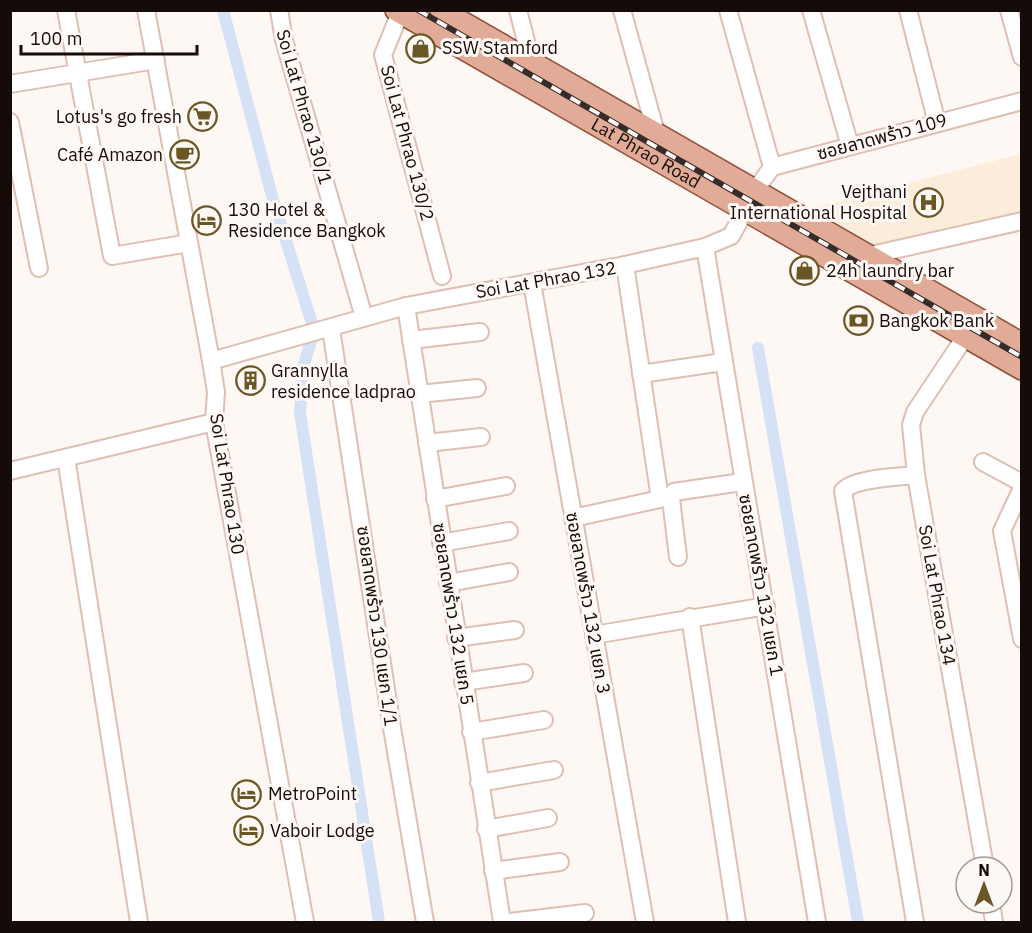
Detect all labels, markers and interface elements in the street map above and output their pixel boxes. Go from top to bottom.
scale bar [21,18,196,56]
text: 100 m [30,27,82,50]
street label: Soi Lat Phrao 130/1 [271,27,338,187]
shop icon: SSW Stamford [405,32,437,64]
place label: SSW Stamford [442,36,558,59]
street label: Soi Lat Phrao 130/2 [376,63,439,223]
supermarket icon: Lotus's go fresh [187,101,219,133]
place label: Lotus's go fresh [56,105,182,128]
street label: ซอยลาดพร้าว 109 [814,108,949,165]
street label: Lat Phrao Road [587,112,705,193]
cafe icon: Café Amazon [168,139,200,171]
place label: Café Amazon [57,143,163,166]
place label: Vejthani International Hospital [730,180,907,224]
hospital icon: Vejthani International Hospital [912,186,944,218]
place label: 130 Hotel & Residence Bangkok [228,198,386,242]
hotel icon: 130 Hotel & Residence Bangkok [191,204,223,236]
shop icon: 24h laundry bar [789,255,821,287]
street label: Soi Lat Phrao 132 [474,256,618,303]
place label: 24h laundry bar [826,259,955,282]
bank icon: Bangkok Bank [842,305,874,337]
place label: Bangkok Bank [879,309,995,332]
place label: Grannylla residence ladprao [271,359,416,403]
building icon: Grannylla residence ladprao [234,365,266,397]
street label: Soi Lat Phrao 130 [205,412,250,556]
street label: ซอยลาดพร้าว 132 แยก 1 [734,492,789,678]
street label: ซอยลาดพร้าว 132 แยก 3 [561,510,616,696]
street label: ซอยลาดพร้าว 132 แยก 5 [428,521,479,707]
street label: Soi Lat Phrao 134 [914,523,961,667]
street label: ซอยลาดพร้าว 130 แยก 1/1 [352,524,403,728]
hotel icon: MetroPoint [231,778,263,810]
place label: MetroPoint [268,782,357,805]
hotel icon: Vaboir Lodge [233,815,265,847]
place label: Vaboir Lodge [270,819,375,842]
north arrow [954,855,1014,915]
text: N [978,860,990,880]

